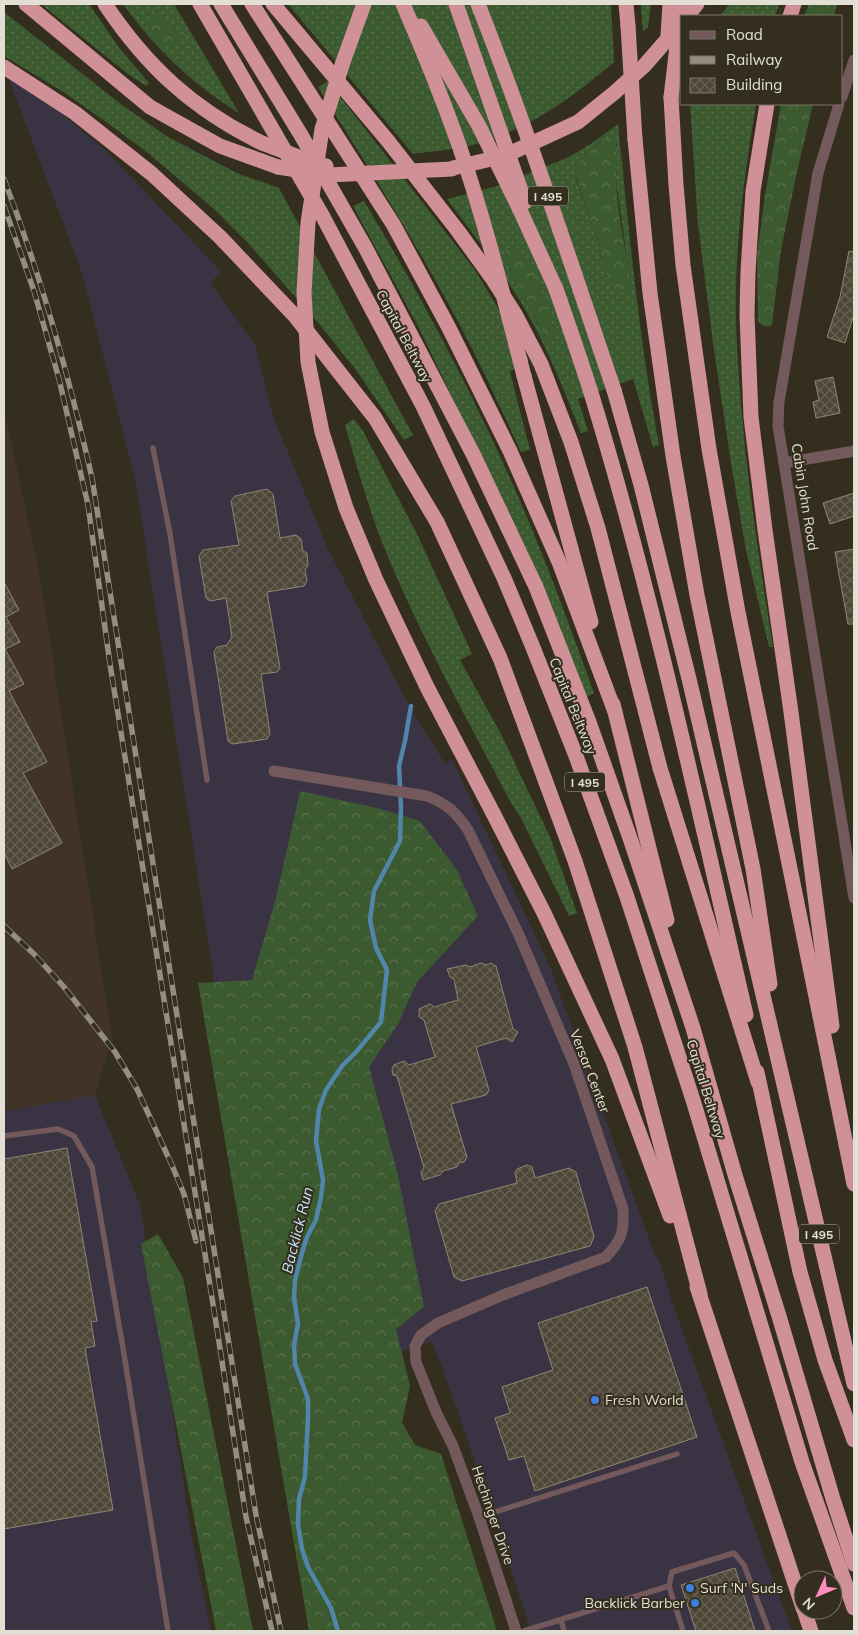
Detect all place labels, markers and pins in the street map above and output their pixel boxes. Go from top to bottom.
place label: Fresh World [605,1391,684,1409]
marker: Fresh World [589,1394,601,1406]
place label: Surf 'N' Suds [700,1579,783,1597]
marker: Surf 'N' Suds [684,1582,696,1594]
place label: Backlick Barber [584,1594,686,1612]
marker: Backlick Barber [689,1597,701,1609]

